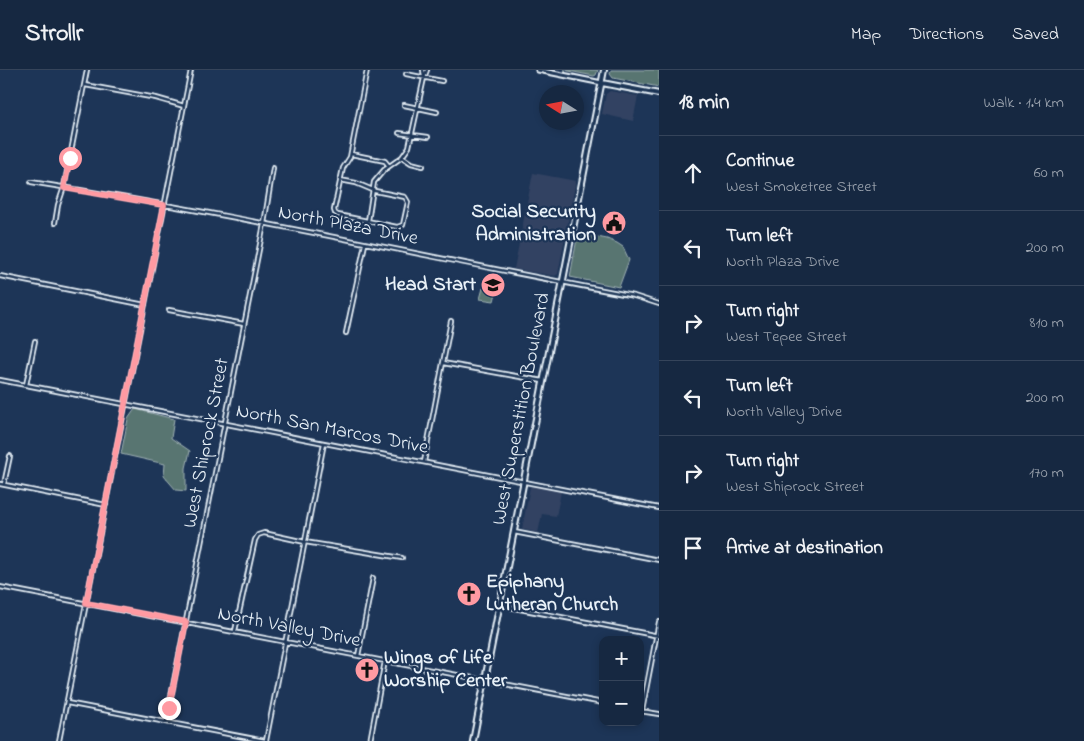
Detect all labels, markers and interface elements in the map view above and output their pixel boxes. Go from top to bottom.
text: Strollr [25,17,83,52]
text: Map [851,22,881,48]
text: Directions [909,22,984,48]
text: Saved [1012,22,1059,48]
north arrow [539,85,584,130]
text: 18 min [679,88,729,118]
text: Walk · 1.4 km [983,91,1064,115]
route start [59,147,82,170]
text: Continue [726,148,794,175]
icon: ahead [679,159,707,187]
text: 60 m [1034,161,1064,185]
text: West Smoketree Street [726,175,877,199]
street label: North Plaza Drive [276,198,420,254]
place label: Social Security Administration [471,198,596,250]
public building icon: Social Security Administration [601,210,627,236]
text: Turn left [726,223,793,250]
icon: left [679,234,707,262]
text: 200 m [1026,236,1064,260]
text: North Plaza Drive [726,250,839,274]
place label: Head Start [385,271,476,300]
school or university icon: Head Start [480,272,506,298]
street label: West Superstition Boulevard [485,290,559,528]
text: Turn right [726,298,799,325]
icon: right [679,309,707,337]
text: 810 m [1030,311,1064,335]
text: West Tepee Street [726,325,847,349]
street label: West Shiprock Street [176,355,238,531]
text: Turn left [726,373,793,400]
icon: left [679,384,707,412]
text: 200 m [1026,386,1064,410]
street label: North San Marcos Drive [233,397,431,463]
text: North Valley Drive [726,400,842,424]
text: Turn right [726,448,799,475]
icon: right [679,459,707,487]
text: 170 m [1029,461,1064,485]
text: West Shiprock Street [726,475,864,499]
icon: arrive [679,534,707,562]
text: Arrive at destination [726,535,883,562]
place label: Epiphany Lutheran Church [486,568,618,620]
church icon: Epiphany Lutheran Church [456,581,482,607]
street label: North Valley Drive [215,600,363,656]
map controls [599,636,644,726]
button: + [599,636,644,681]
place label: Wings of Life Worship Center [384,644,508,696]
church icon: Wings of Life Worship Center [354,657,380,683]
button: − [599,681,644,726]
route end [158,697,181,720]

